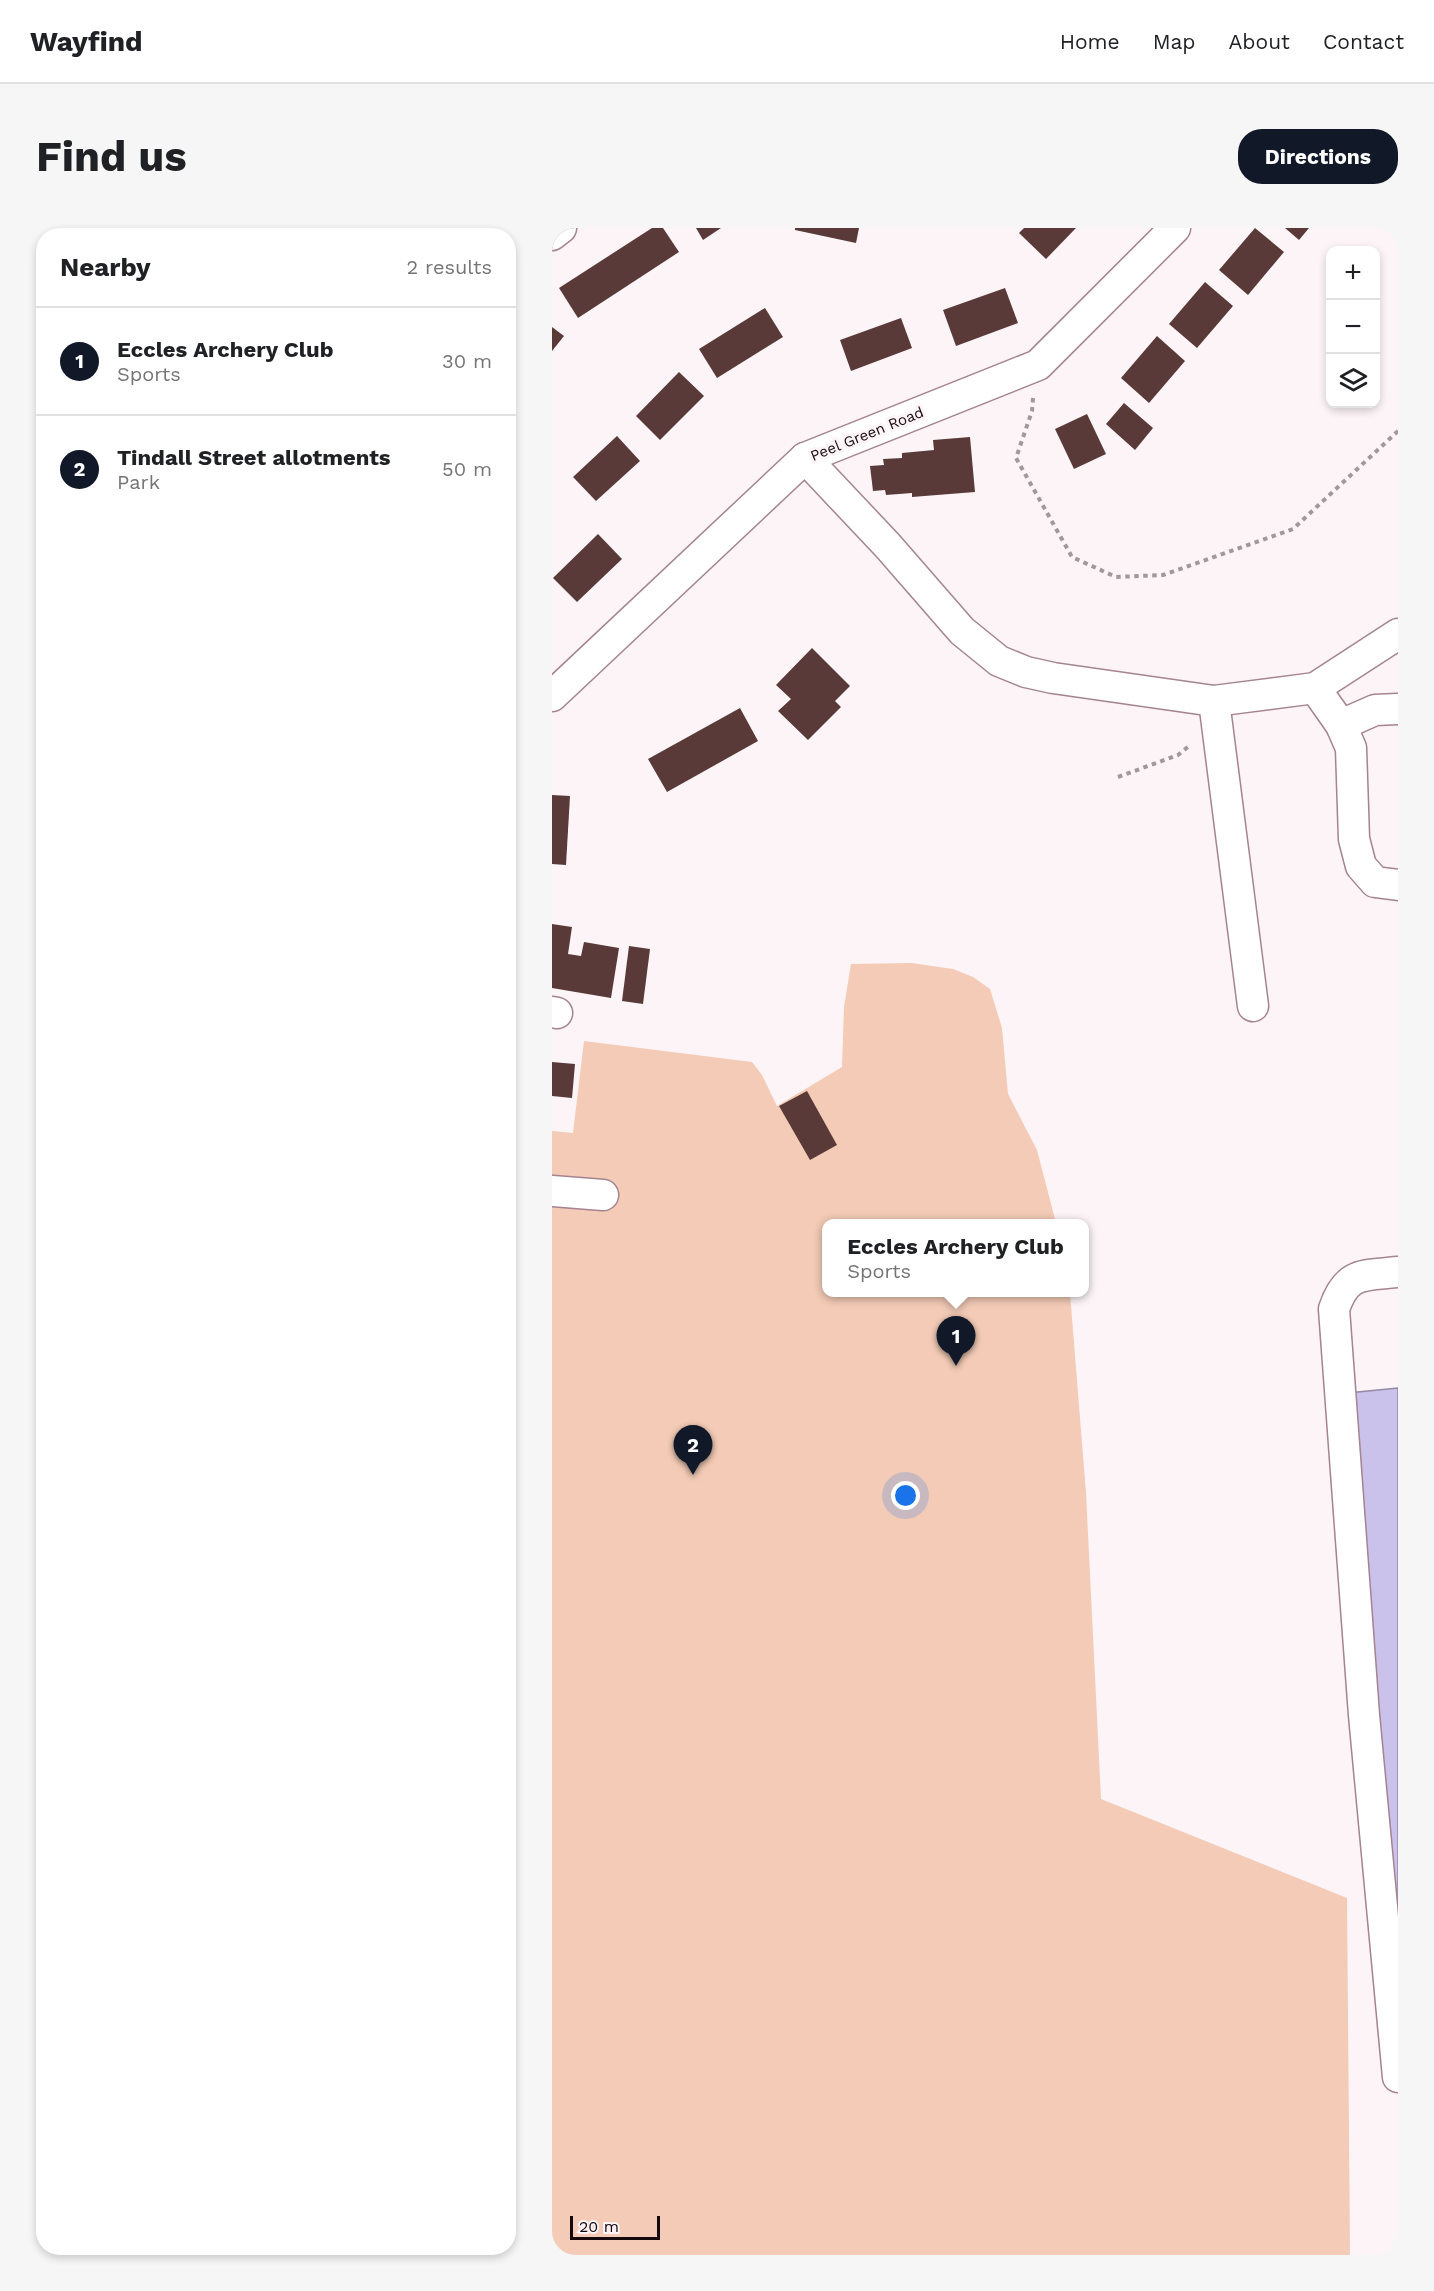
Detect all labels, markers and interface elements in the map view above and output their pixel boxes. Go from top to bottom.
text: Wayfind [30,25,143,58]
text: Home [1060,29,1120,54]
text: Map [1153,29,1196,54]
text: About [1229,29,1290,54]
text: Contact [1323,29,1404,54]
button: Directions [1238,129,1398,184]
text: Find us [36,132,187,181]
map controls [1326,246,1380,408]
button: + [1326,246,1380,300]
text: Nearby [60,252,151,282]
text: 2 results [407,255,492,279]
button: − [1326,300,1380,354]
text: Eccles Archery Club [117,337,333,362]
text: 1 [75,349,84,373]
text: 30 m [442,349,492,373]
button: layers [1326,354,1380,408]
text: Sports [117,362,181,386]
street label: Peel Green Road [808,403,926,465]
text: Tindall Street allotments [117,445,391,470]
text: 2 [74,457,85,481]
text: 50 m [442,457,492,481]
text: Park [117,470,160,494]
popup [822,1219,1089,1297]
text: Eccles Archery Club [847,1234,1064,1259]
text: Sports [847,1259,911,1283]
pin: 1 [936,1316,976,1366]
pin: 2 [674,1426,712,1475]
your location [891,1481,920,1510]
scale bar [570,2213,660,2240]
text: 20 m [579,2217,619,2236]

